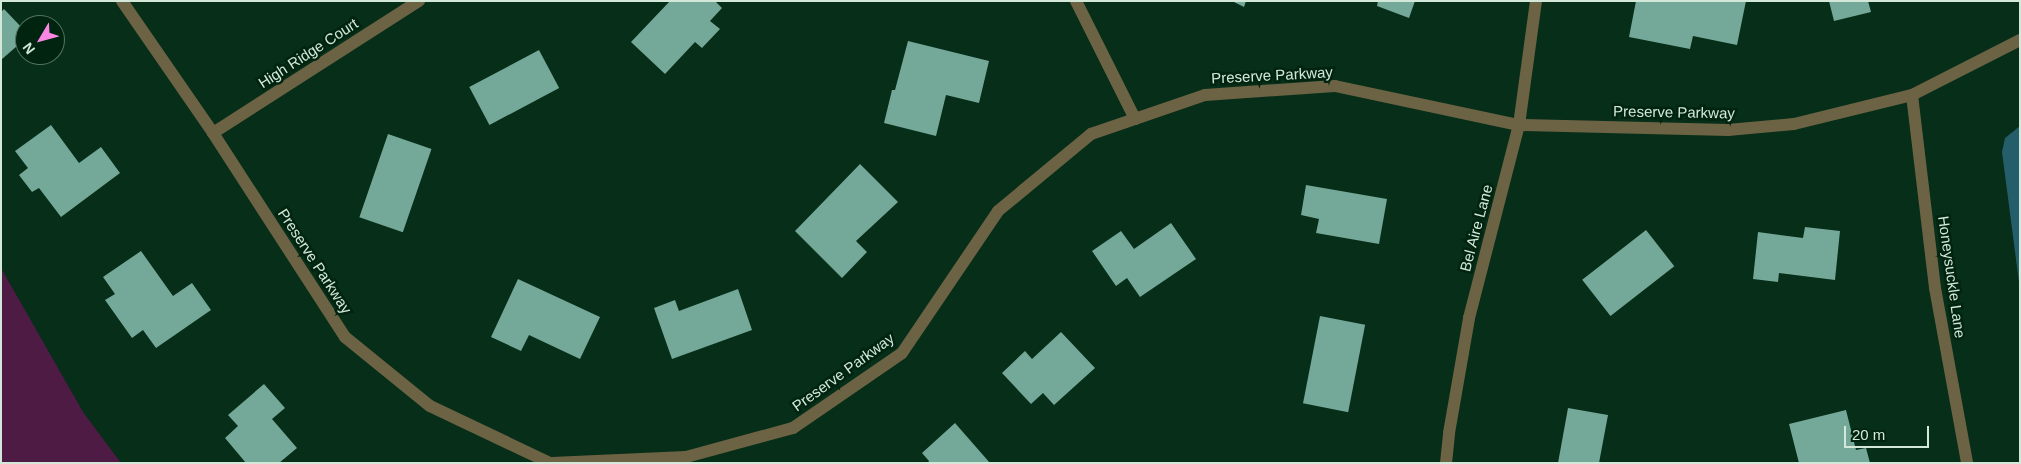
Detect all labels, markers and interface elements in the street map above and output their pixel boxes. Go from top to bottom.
street label: High Ridge Court [255,14,361,92]
north arrow [15,15,65,65]
text: N [19,40,38,57]
street label: Preserve Parkway [1211,63,1333,87]
street label: Preserve Parkway [1613,102,1735,122]
street label: Bel Aire Lane [1456,182,1496,274]
street label: Preserve Parkway [274,205,356,317]
street label: Honeysuckle Lane [1934,215,1970,339]
street label: Preserve Parkway [788,329,898,415]
scale bar [1846,416,1931,448]
text: 20 m [1852,426,1885,443]

